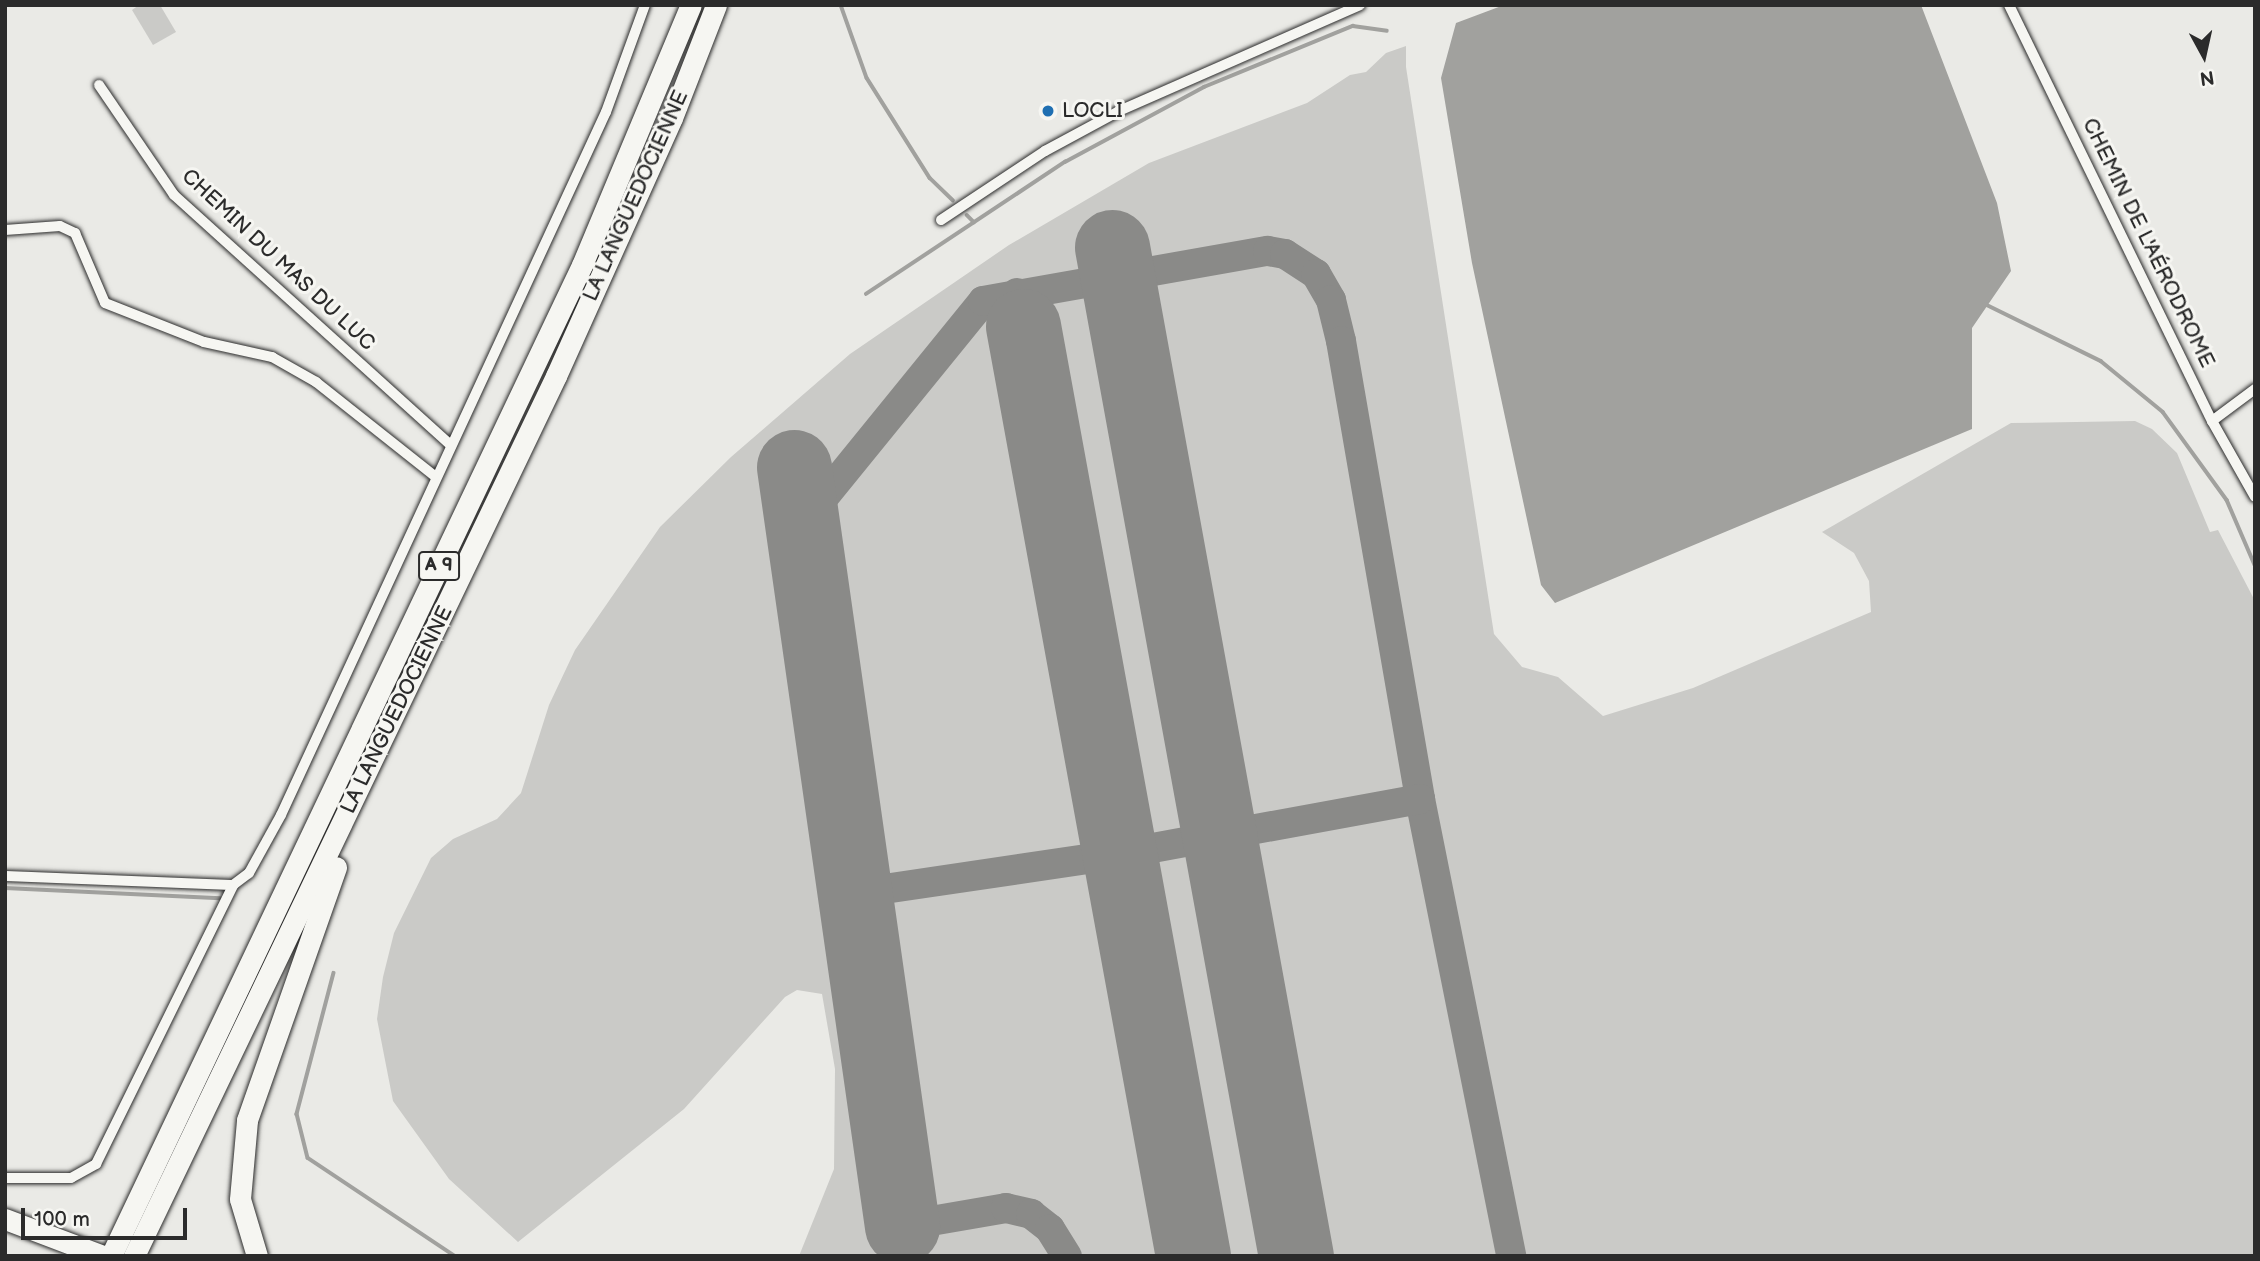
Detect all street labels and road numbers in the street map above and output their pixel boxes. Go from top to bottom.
street label: LA LANGUEDOCIENNE [578,87,694,305]
street label: CHEMIN DE L'AÉRODROME [2077,114,2219,372]
street label: CHEMIN DU MAS DU LUC [176,164,380,356]
road number: A 9 [418,551,460,582]
street label: LA LANGUEDOCIENNE [336,602,458,818]

